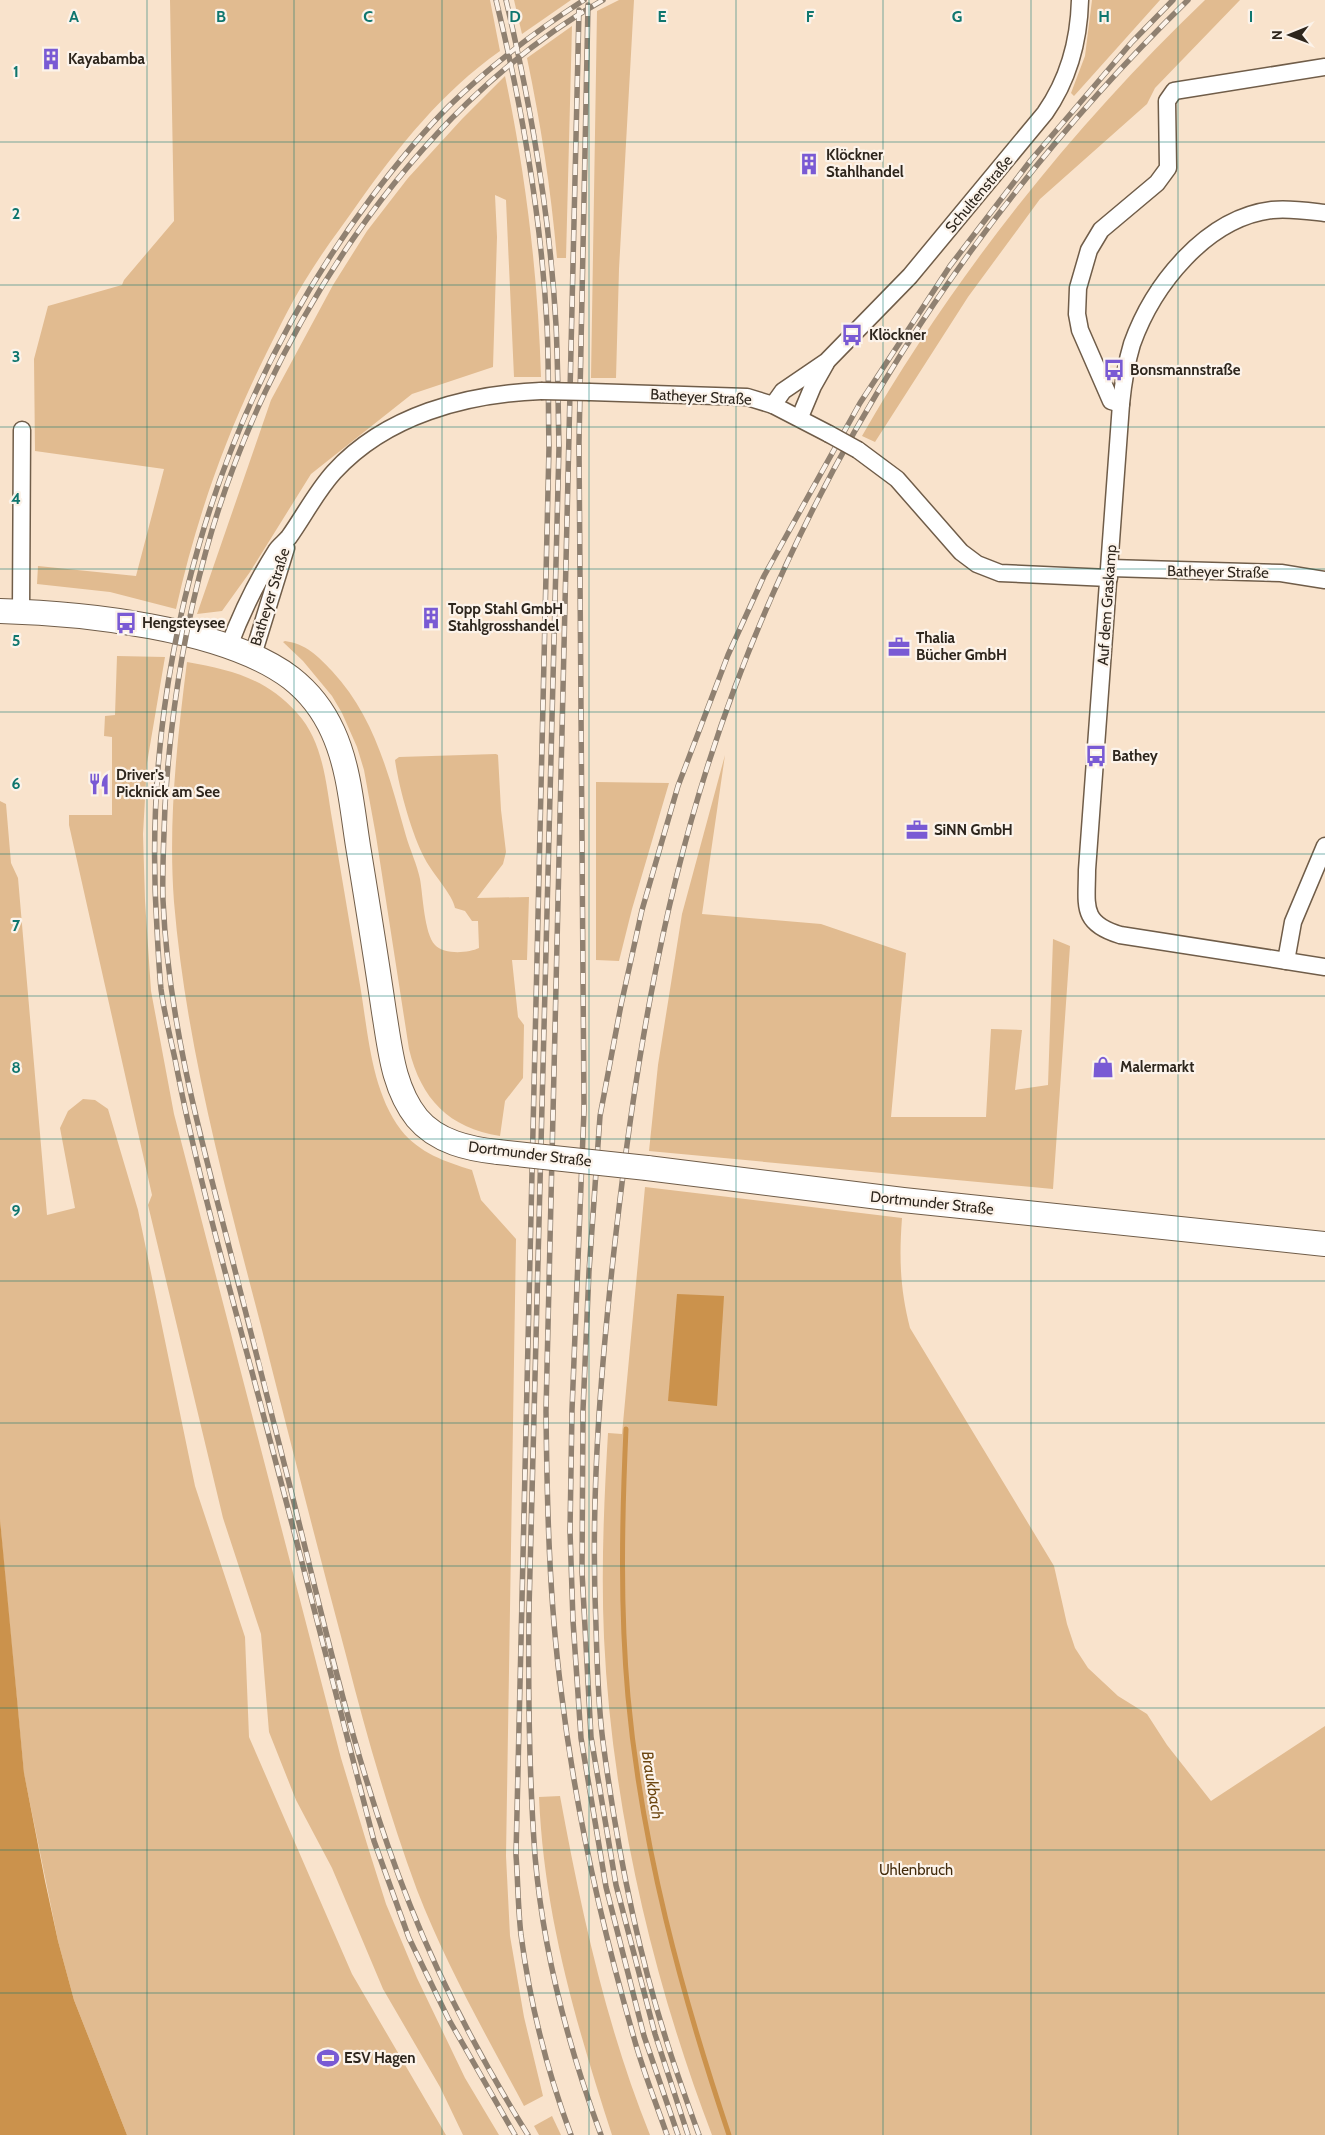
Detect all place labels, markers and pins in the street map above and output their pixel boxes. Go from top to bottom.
building icon: Kayabamba [38,46,64,72]
place label: Kayabamba [68,50,146,68]
place label: Klöckner Stahlhandel [826,146,904,181]
building icon: Klöckner Stahlhandel [796,151,822,177]
bus stop icon: Klöckner [839,322,865,348]
place label: Klöckner [869,326,926,344]
bus stop icon: Bonsmannstraße [1101,357,1127,383]
place label: Bonsmannstraße [1130,361,1241,379]
place label: Topp Stahl GmbH Stahlgrosshandel [448,600,563,635]
building icon: Topp Stahl GmbH Stahlgrosshandel [418,605,444,631]
bus stop icon: Hengsteysee [113,610,139,636]
place label: Hengsteysee [142,614,225,632]
place label: Thalia Bücher GmbH [916,629,1007,664]
office icon: Thalia Bücher GmbH [886,634,912,660]
bus stop icon: Bathey [1083,743,1109,769]
place label: Bathey [1112,747,1159,765]
place label: Driver's Picknick am See [116,766,220,801]
restaurant icon: Driver's Picknick am See [86,771,112,797]
office icon: SiNN GmbH [904,817,930,843]
place label: SiNN GmbH [934,821,1013,839]
shop icon: Malermarkt [1090,1054,1116,1080]
place label: Malermarkt [1120,1058,1194,1076]
sports icon: ESV Hagen [315,2045,341,2071]
place label: ESV Hagen [344,2049,416,2067]

